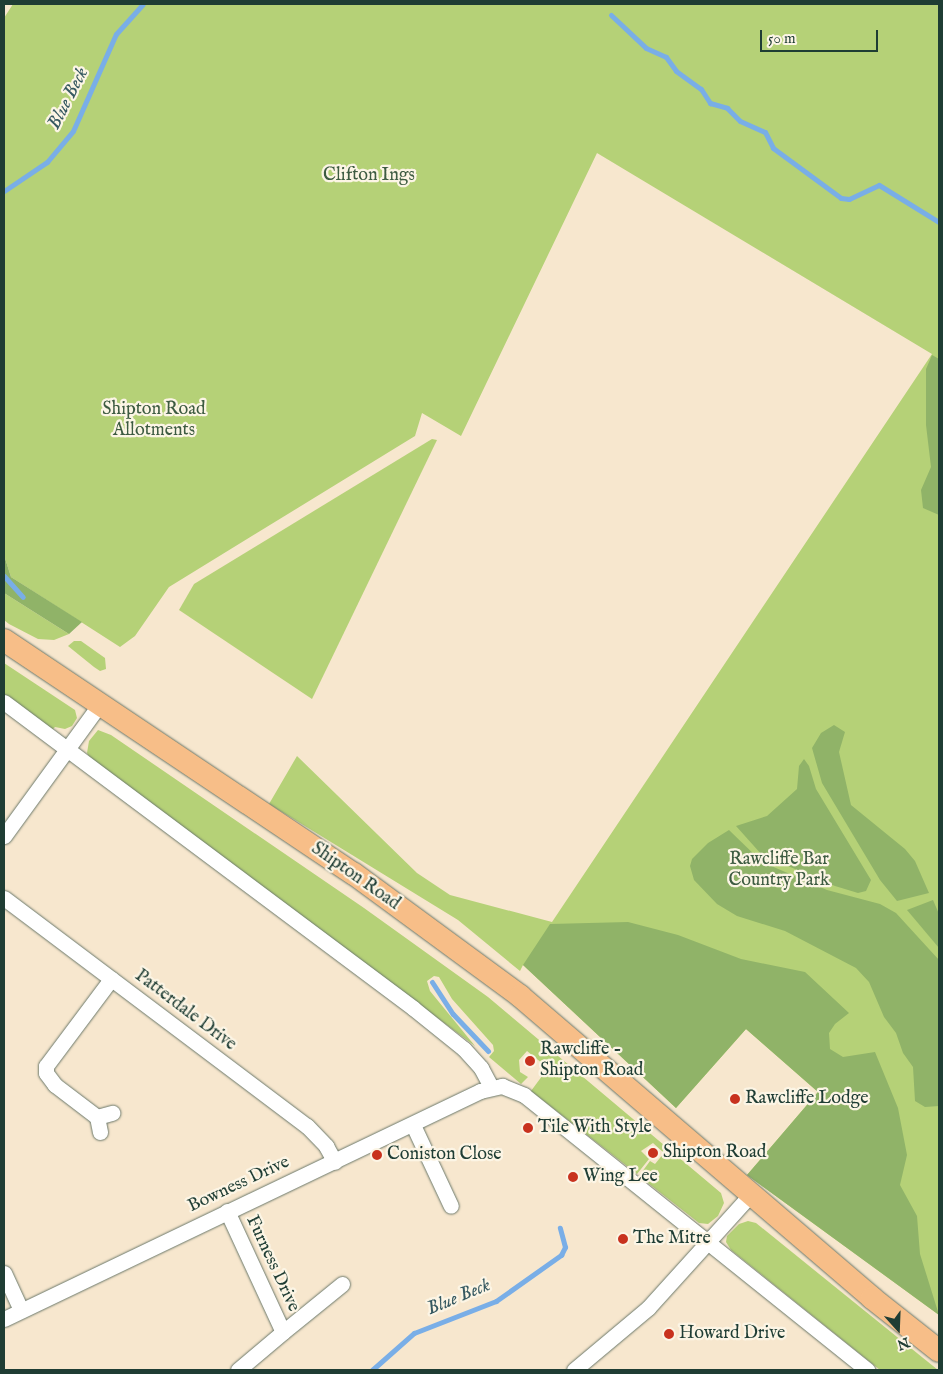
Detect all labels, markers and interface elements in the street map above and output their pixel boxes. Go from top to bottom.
scale bar [763,20,880,52]
text: 50 m [768,29,796,48]
water label: Blue Beck [44,64,94,134]
park label: Clifton Ings [323,165,415,187]
park label: Shipton Road Allotments [102,400,206,442]
street label: Shipton Road [306,839,404,915]
park label: Rawcliffe Bar Country Park [728,850,830,892]
street label: Patterdale Drive [130,966,240,1056]
place label: Rawcliffe - Shipton Road [540,1040,643,1082]
marker: Rawcliffe - Shipton Road [524,1055,536,1067]
place label: Rawcliffe Lodge [745,1088,869,1110]
marker: Rawcliffe Lodge [729,1093,741,1105]
place label: Tile With Style [538,1117,652,1139]
marker: Tile With Style [522,1122,534,1134]
place label: Shipton Road [663,1142,766,1164]
place label: Coniston Close [387,1144,502,1166]
marker: Shipton Road [647,1147,659,1159]
marker: Coniston Close [371,1149,383,1161]
street label: Bowness Drive [185,1152,293,1218]
place label: Wing Lee [583,1166,658,1188]
marker: Wing Lee [567,1171,579,1183]
street label: Furness Drive [240,1212,304,1316]
place label: The Mitre [633,1228,711,1250]
marker: The Mitre [617,1233,629,1245]
water label: Blue Beck [424,1274,494,1322]
north arrow [873,1304,923,1354]
place label: Howard Drive [679,1323,785,1345]
marker: Howard Drive [663,1328,675,1340]
text: N [894,1333,912,1354]

